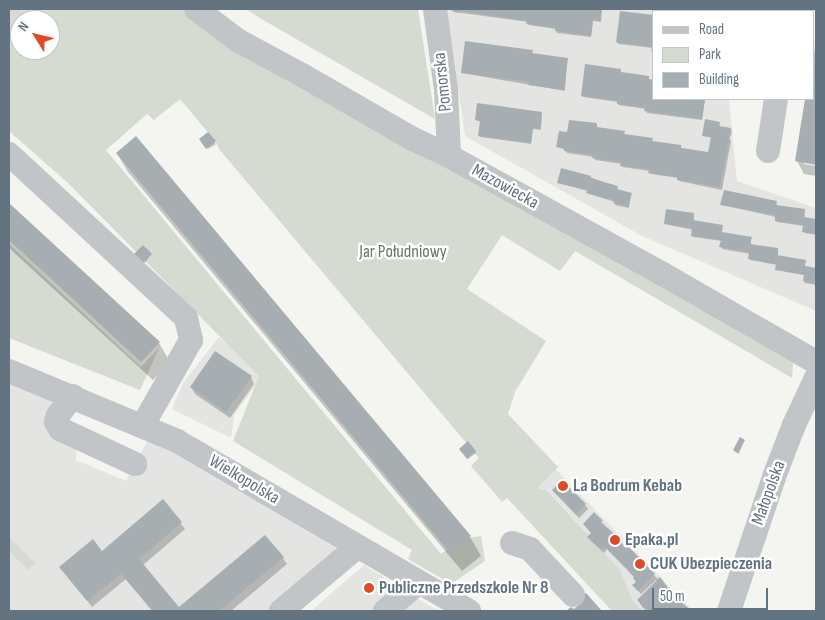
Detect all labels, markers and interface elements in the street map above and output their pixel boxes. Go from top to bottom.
north arrow [10,10,60,60]
legend [652,10,815,100]
text: N [14,18,32,35]
text: Road [699,20,724,39]
text: Park [699,45,721,64]
street label: Pomorska [429,51,457,113]
text: Building [699,70,739,89]
street label: Mazowiecka [468,160,542,214]
park label: Jar Południowy [359,241,447,263]
street label: Wielkopolska [205,451,283,509]
street label: Małopolska [747,458,791,528]
place label: La Bodrum Kebab [573,475,682,497]
marker: La Bodrum Kebab [557,480,569,492]
place label: Epaka.pl [625,529,678,551]
marker: Epaka.pl [609,534,621,546]
place label: CUK Ubezpieczenia [650,553,772,575]
marker: CUK Ubezpieczenia [634,558,646,570]
place label: Publiczne Przedszkole Nr 8 [379,577,549,599]
scale bar [655,578,771,610]
marker: Publiczne Przedszkole Nr 8 [363,582,375,594]
text: 50 m [660,587,685,606]

